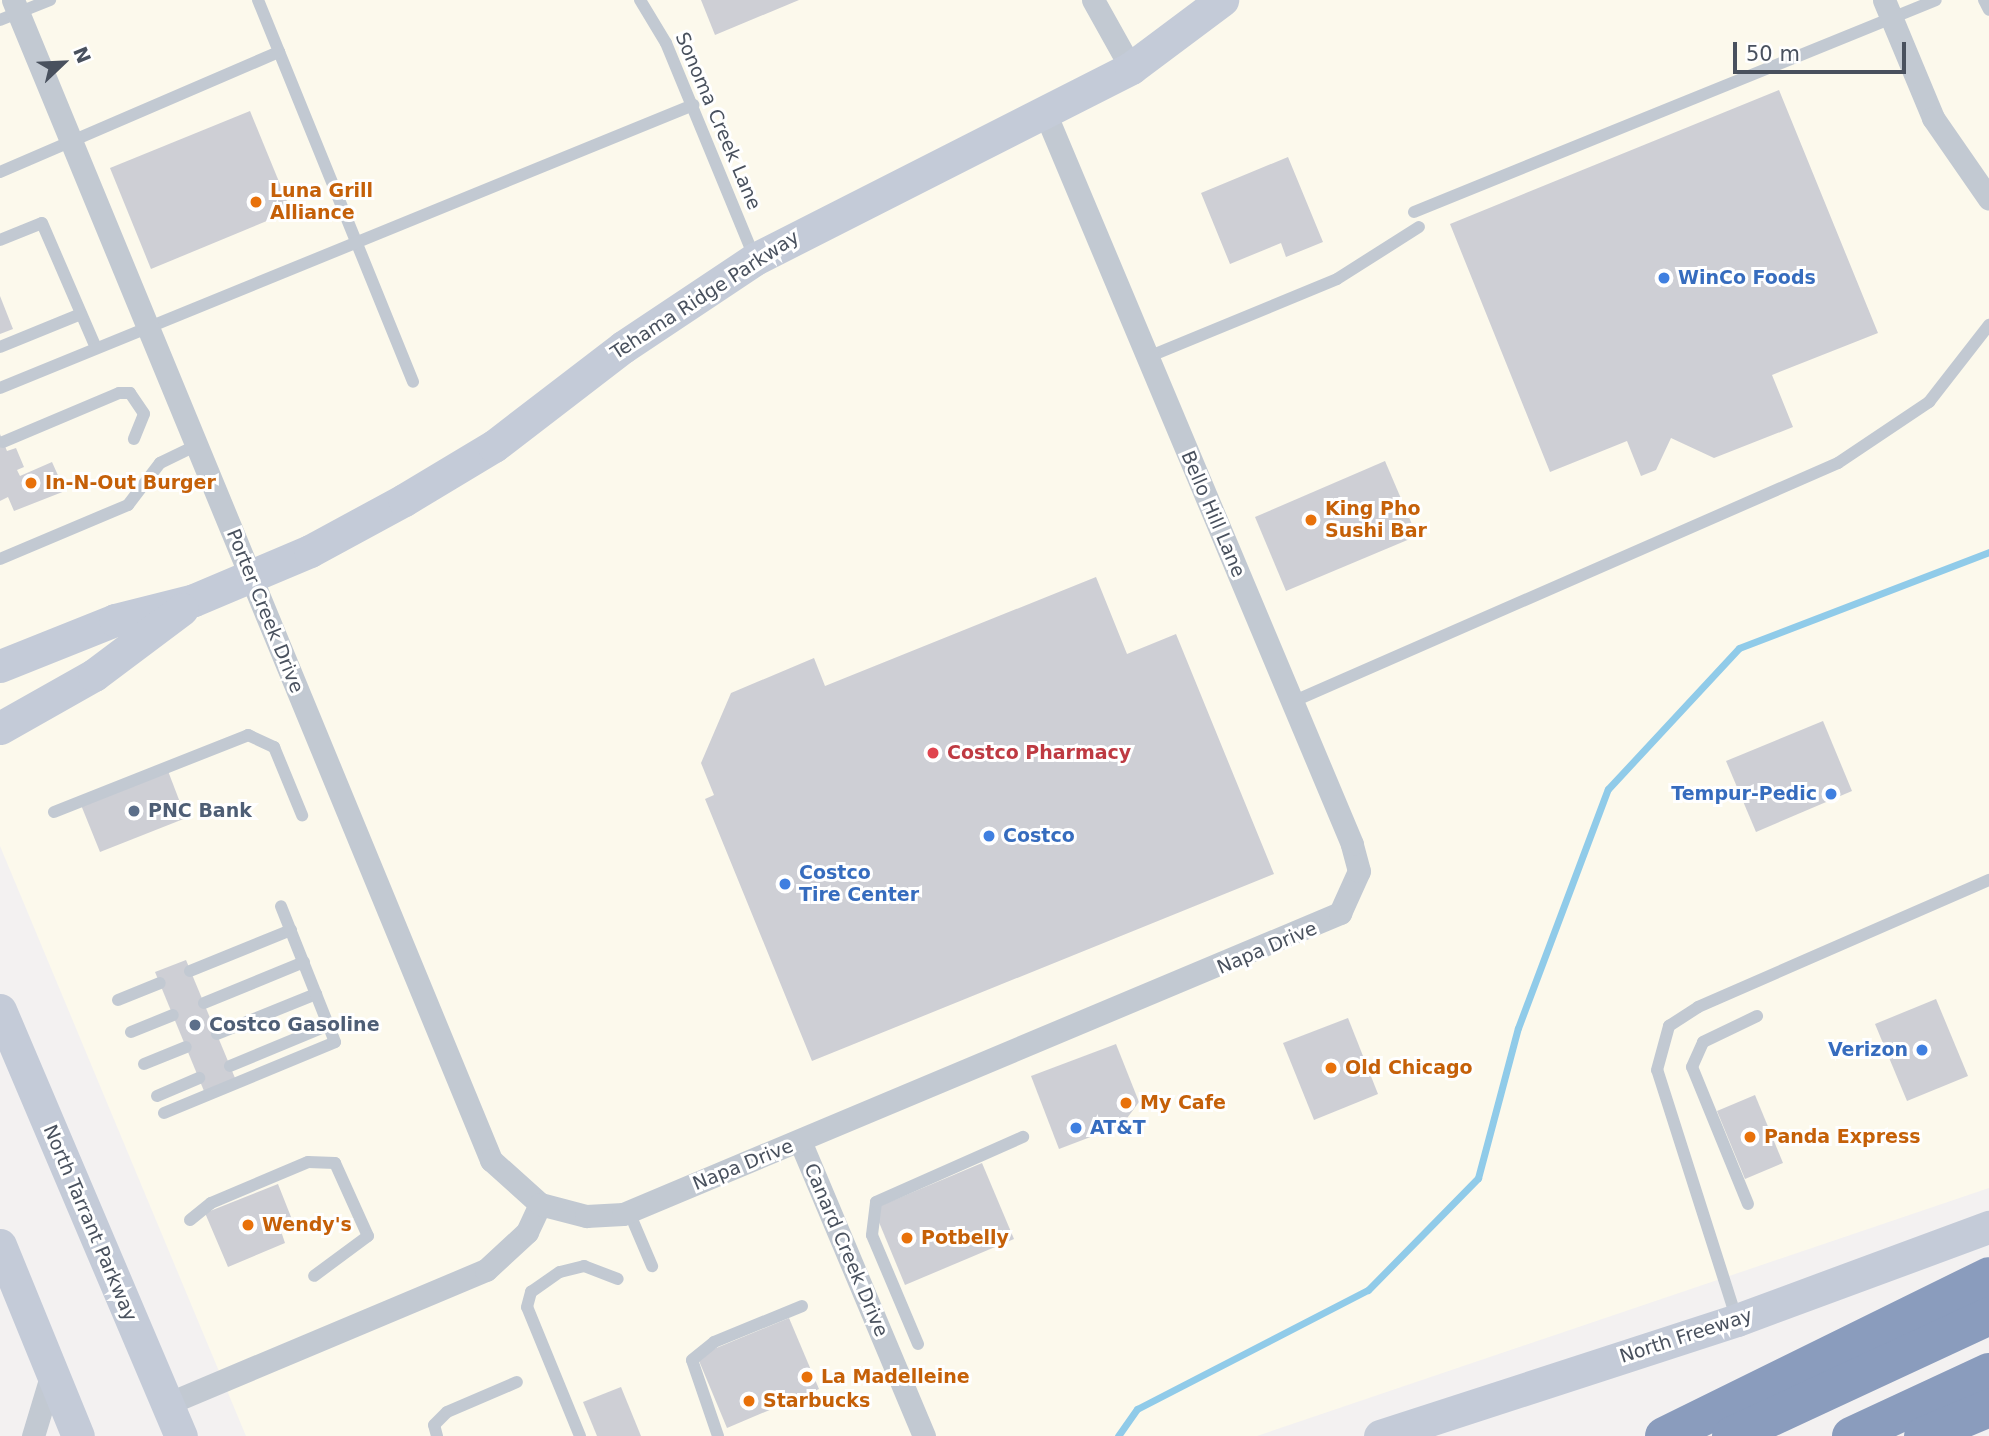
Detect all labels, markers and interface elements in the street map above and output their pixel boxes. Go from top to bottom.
north arrow [28,28,98,98]
scale bar [1737,28,1910,72]
street label: Sonoma Creek Lane [670,29,766,213]
text: 50 m [1746,42,1800,66]
text: N [69,43,96,66]
place label: Luna Grill Alliance [270,180,373,224]
marker: Luna Grill Alliance [248,194,264,210]
street label: Tehama Ridge Parkway [607,226,803,364]
place label: WinCo Foods [1678,267,1816,289]
marker: WinCo Foods [1656,270,1672,286]
street label: Bello Hill Lane [1176,447,1250,581]
place label: In-N-Out Burger [45,472,216,494]
marker: In-N-Out Burger [23,475,39,491]
place label: King Pho Sushi Bar [1325,498,1427,542]
marker: King Pho Sushi Bar [1303,512,1319,528]
street label: Porter Creek Drive [222,526,308,696]
place label: Costco Pharmacy [947,742,1131,764]
marker: Costco Pharmacy [925,745,941,761]
place label: Tempur-Pedic [1671,783,1817,805]
marker: Tempur-Pedic [1823,786,1839,802]
place label: PNC Bank [148,800,252,822]
marker: PNC Bank [126,803,142,819]
place label: Costco [1003,825,1075,847]
marker: Costco [981,828,997,844]
place label: Costco Tire Center [799,862,919,906]
marker: Costco Tire Center [777,876,793,892]
street label: Napa Drive [1214,917,1320,979]
place label: Costco Gasoline [209,1014,380,1036]
marker: Costco Gasoline [187,1017,203,1033]
place label: Verizon [1828,1039,1908,1061]
marker: Verizon [1914,1042,1930,1058]
place label: Old Chicago [1345,1057,1473,1079]
marker: Old Chicago [1323,1060,1339,1076]
place label: My Cafe [1140,1092,1226,1114]
marker: My Cafe [1118,1095,1134,1111]
place label: AT&T [1090,1117,1146,1139]
marker: AT&T [1068,1120,1084,1136]
street label: North Tarrant Parkway [38,1121,142,1325]
place label: Panda Express [1764,1126,1921,1148]
marker: Panda Express [1742,1129,1758,1145]
street label: Napa Drive [689,1135,797,1195]
street label: Canard Creek Drive [799,1160,893,1340]
place label: Wendy's [262,1214,352,1236]
marker: Wendy's [240,1217,256,1233]
place label: Potbelly [921,1227,1009,1249]
marker: Potbelly [899,1230,915,1246]
street label: North Freeway [1617,1304,1755,1368]
place label: La Madelleine [821,1366,970,1388]
marker: La Madelleine [799,1369,815,1385]
place label: Starbucks [763,1390,870,1412]
marker: Starbucks [741,1393,757,1409]

